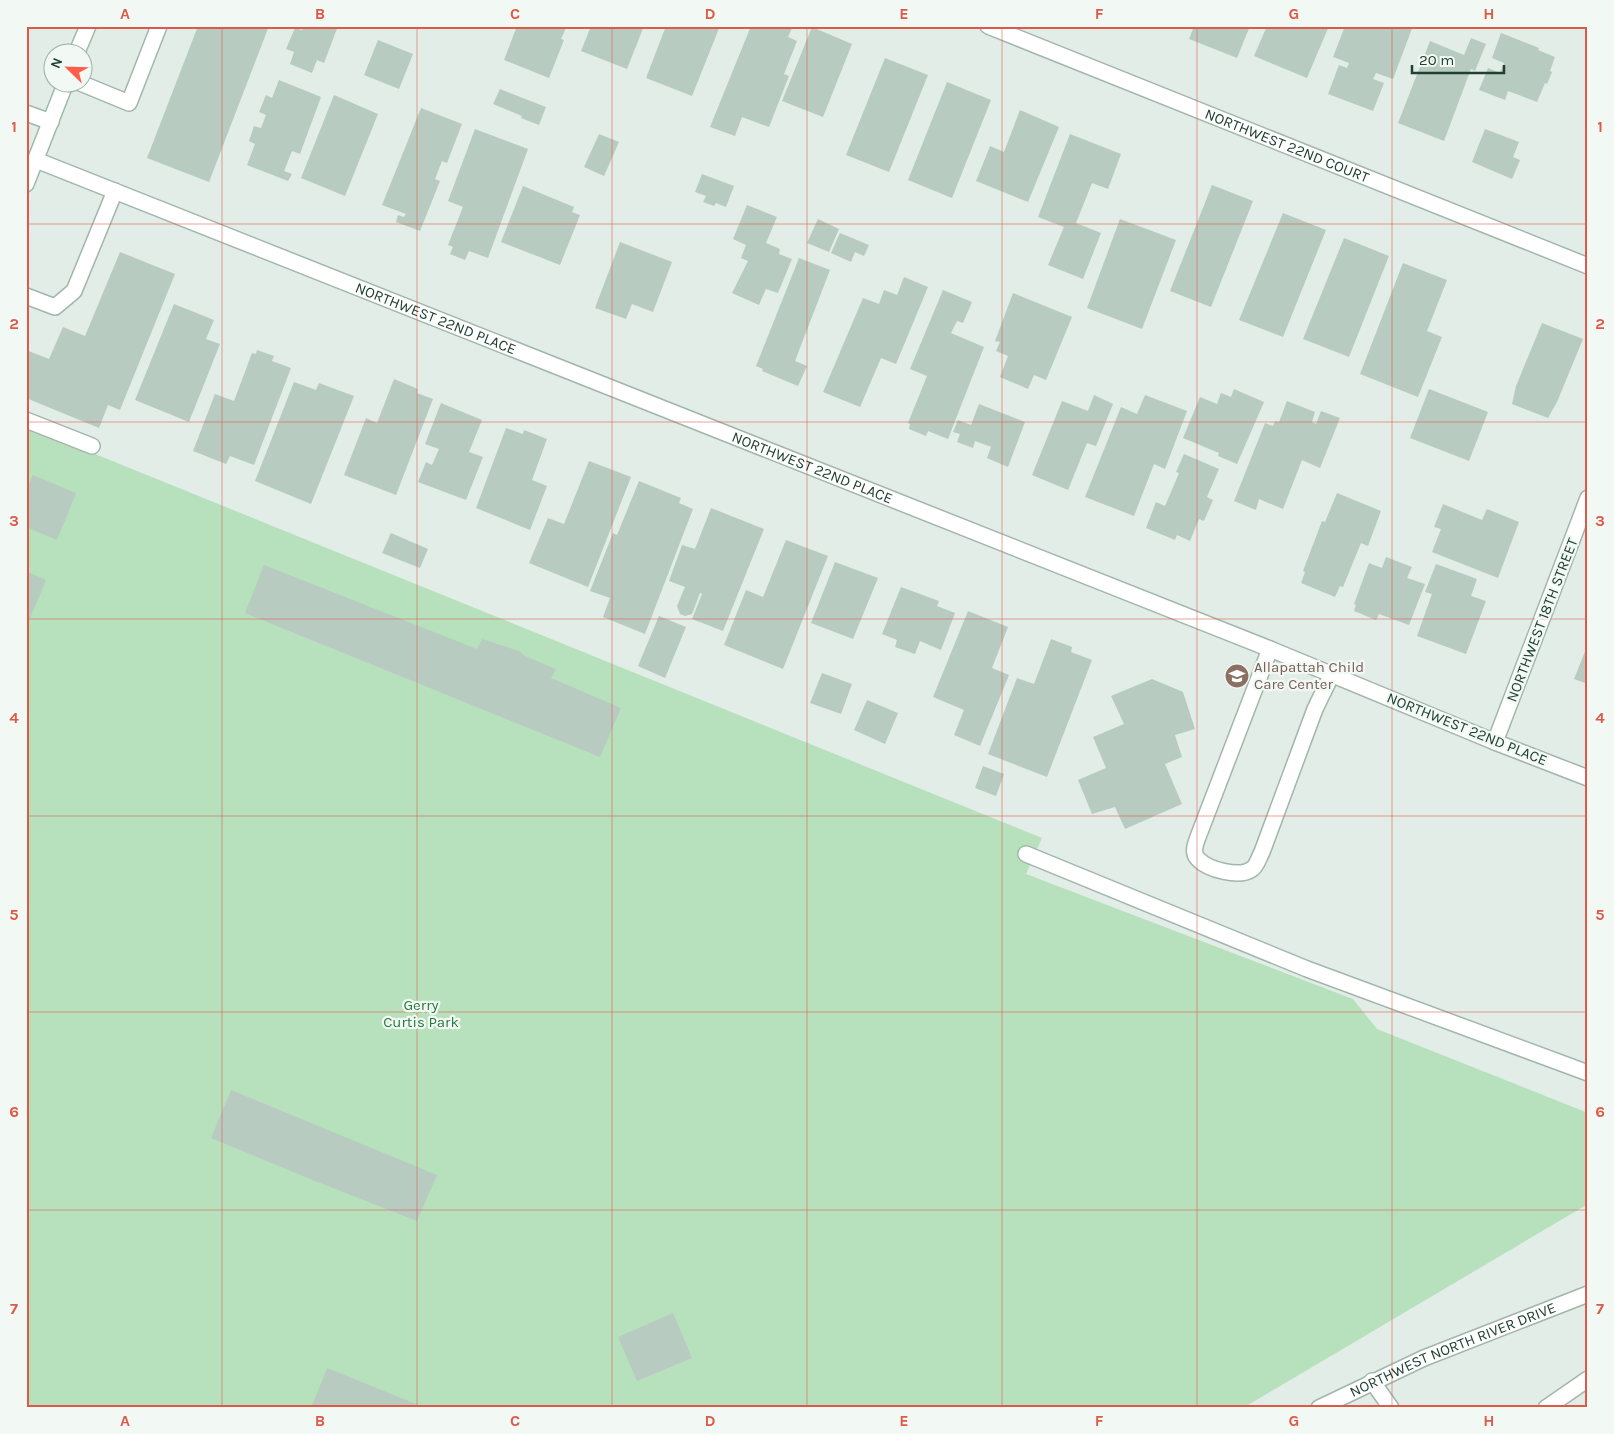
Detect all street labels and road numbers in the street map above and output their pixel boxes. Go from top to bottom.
street label: NORTHWEST 22ND COURT [1202,105,1372,187]
street label: NORTHWEST 22ND PLACE [353,278,519,358]
street label: NORTHWEST 22ND PLACE [729,428,895,508]
street label: NORTHWEST 18TH STREET [1502,535,1582,704]
street label: NORTHWEST 22ND PLACE [1384,689,1550,769]
street label: NORTHWEST NORTH RIVER DRIVE [1347,1298,1558,1401]

